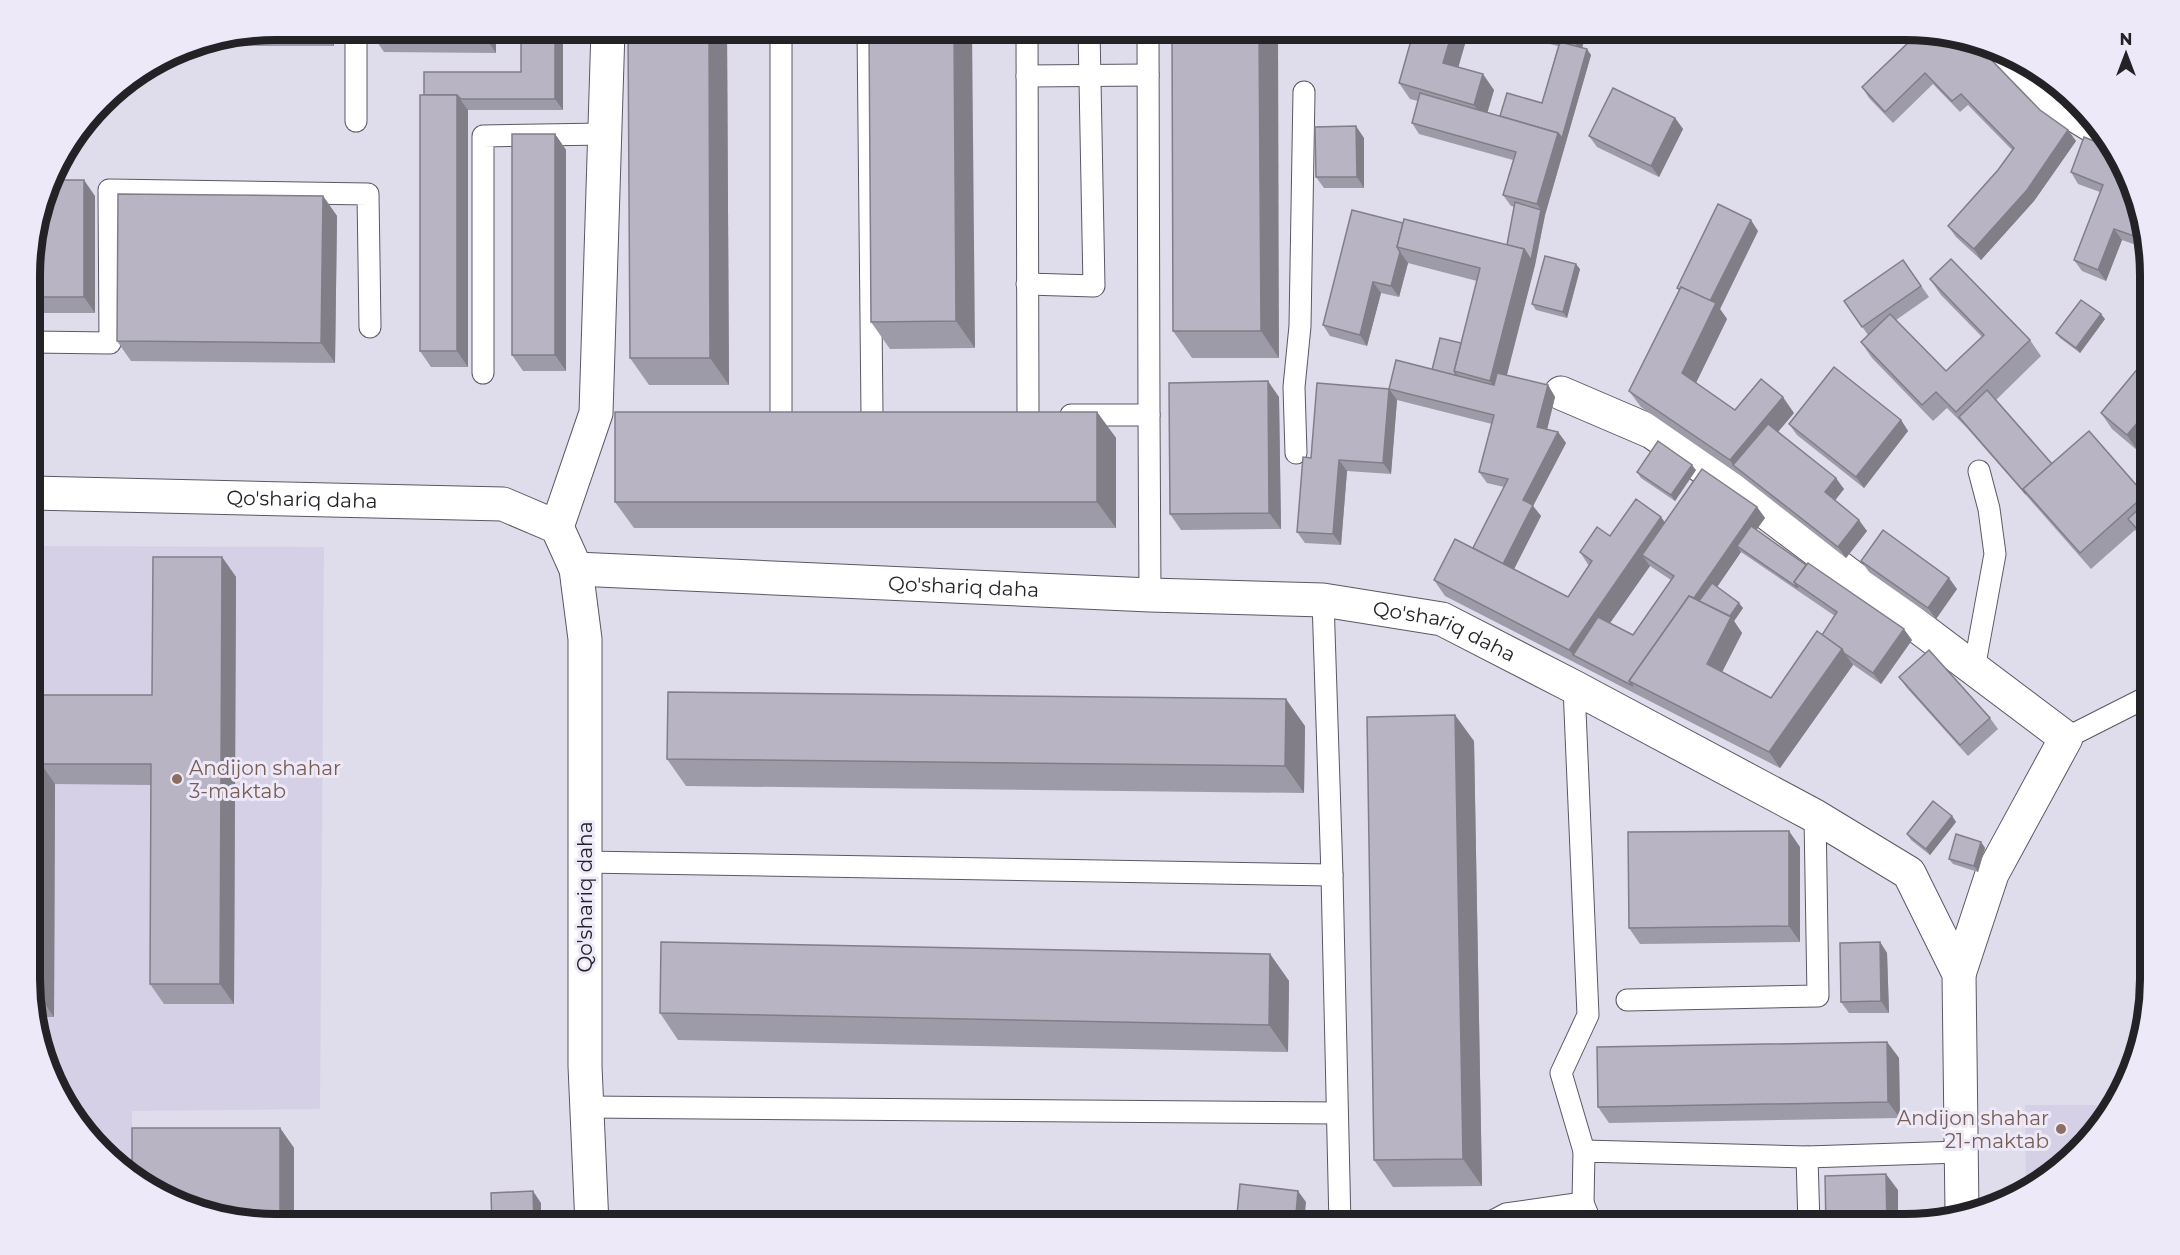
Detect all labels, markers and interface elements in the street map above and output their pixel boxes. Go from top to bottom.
north arrow [2096,24,2156,84]
text: N [2120,30,2132,49]
street label: Qo'shariq daha [226,486,378,513]
street label: Qo'shariq daha [888,571,1040,602]
street label: Qo'shariq daha [1371,596,1520,667]
place label: Andijon shahar 3-maktab [189,756,341,803]
marker: Andijon shahar 3-maktab [170,772,184,786]
street label: Qo'shariq daha [573,822,597,972]
place label: Andijon shahar 21-maktab [1897,1106,2049,1153]
marker: Andijon shahar 21-maktab [2054,1122,2068,1136]

